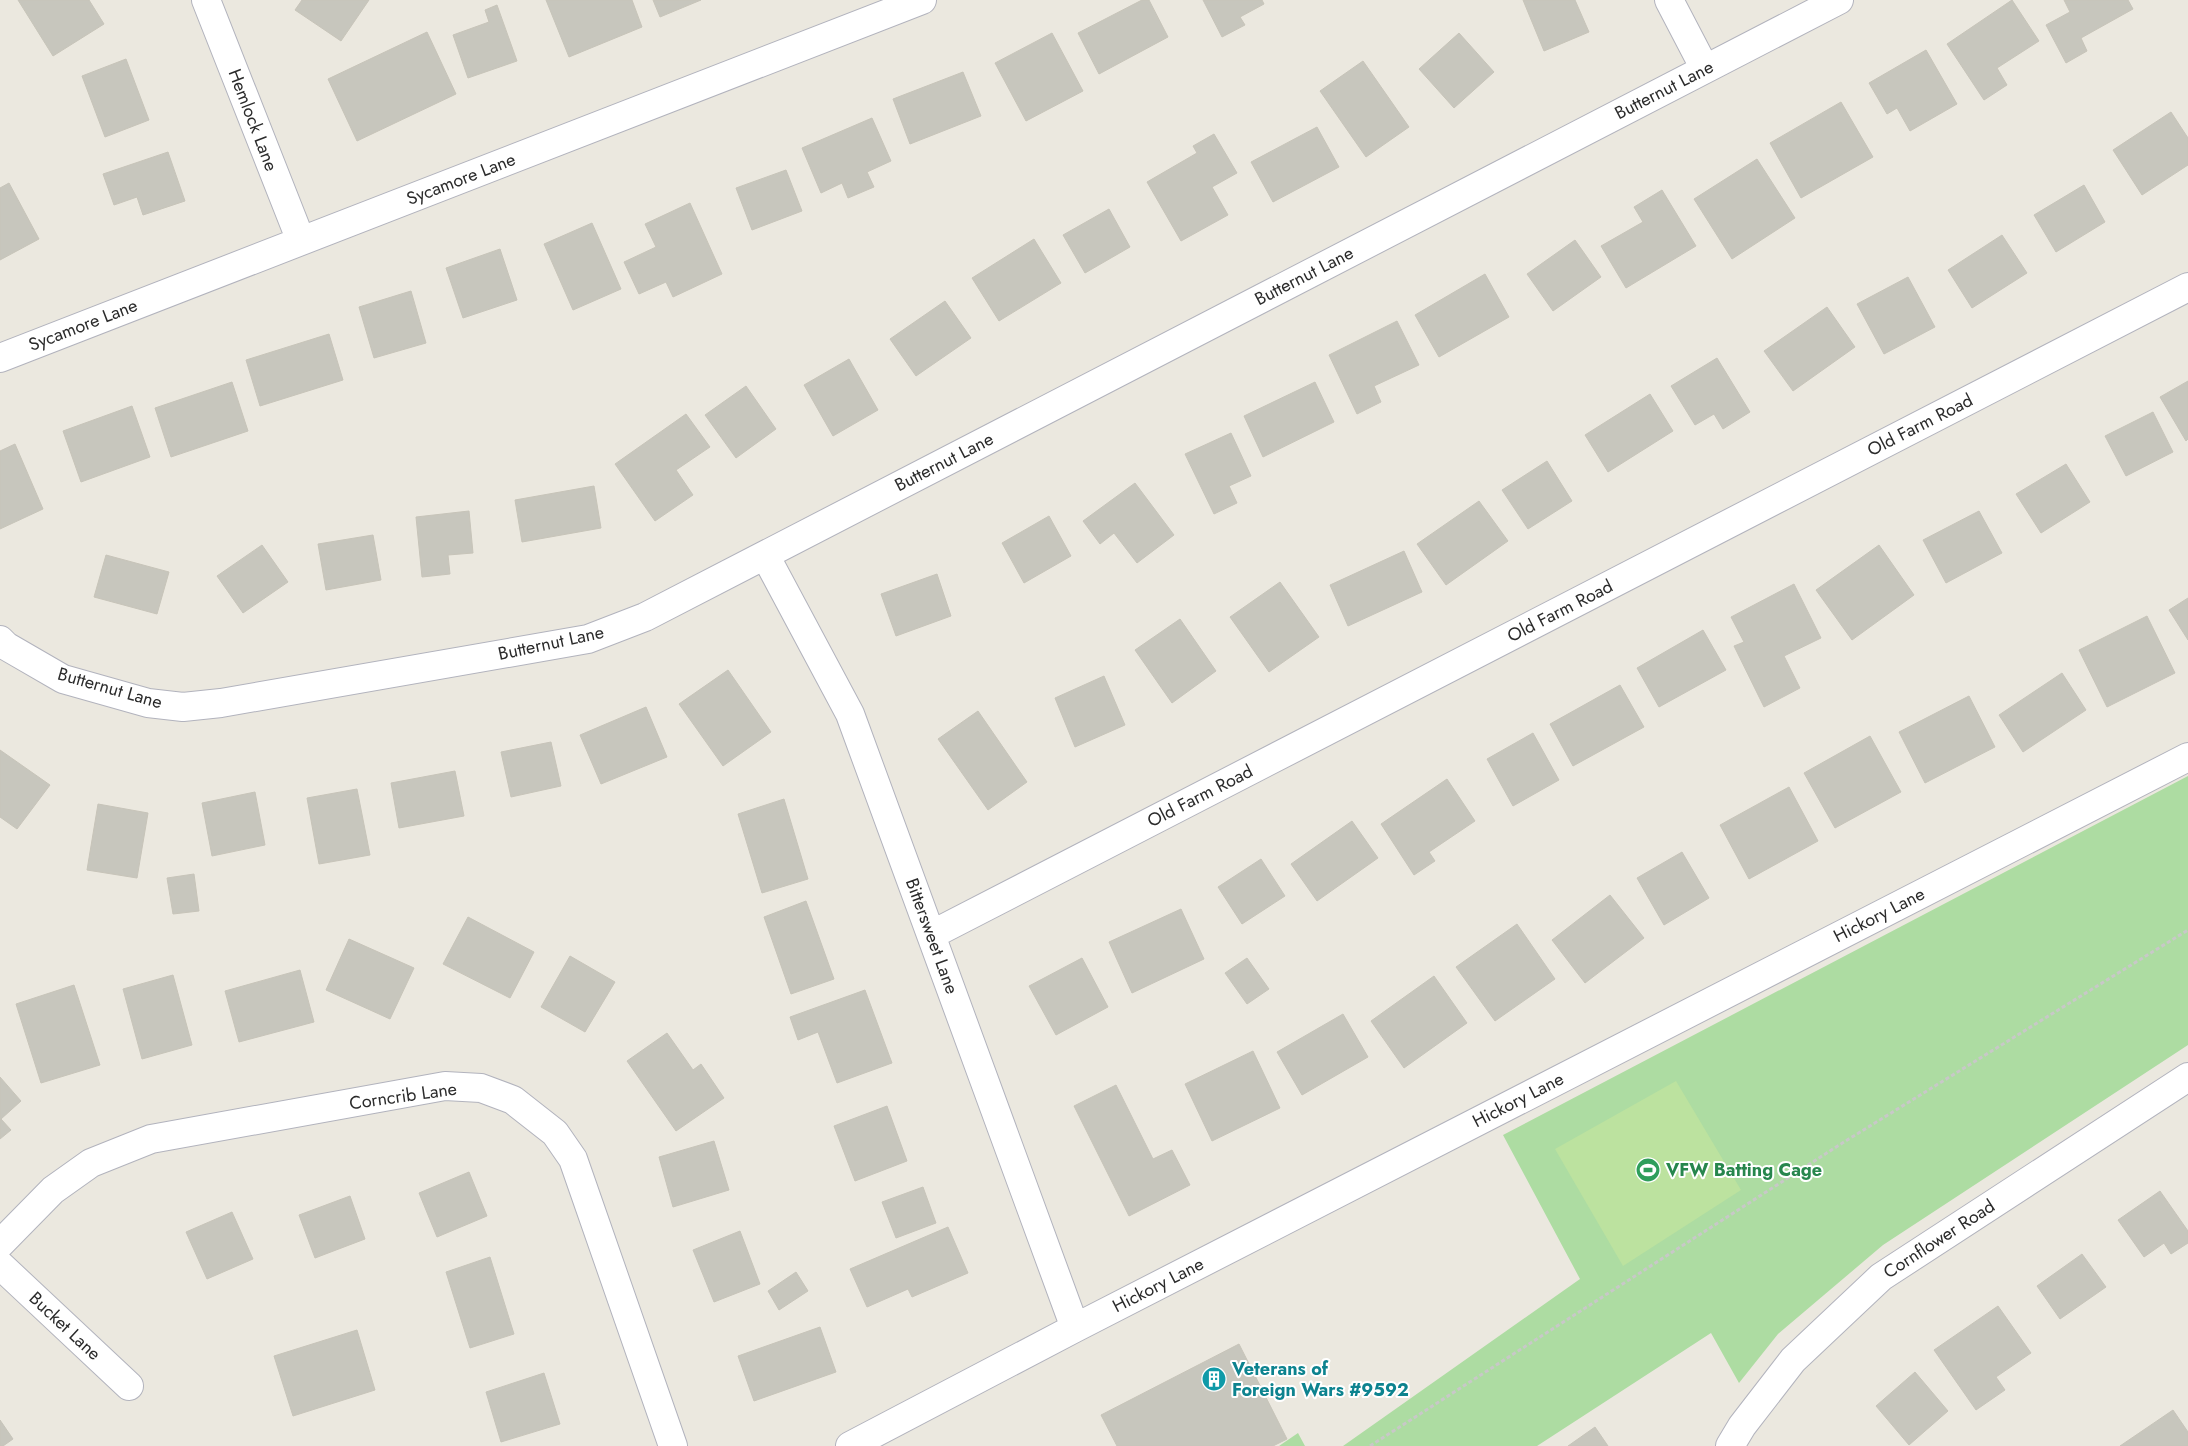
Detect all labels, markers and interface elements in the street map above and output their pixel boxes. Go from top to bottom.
street label: Butternut Lane [1610,54,1718,126]
street label: Hemlock Lane [222,65,284,175]
street label: Sycamore Lane [403,146,519,212]
street label: Butternut Lane [1250,240,1358,312]
street label: Sycamore Lane [25,292,141,358]
street label: Old Farm Road [1863,387,1977,463]
street label: Butternut Lane [890,426,998,498]
street label: Old Farm Road [1503,573,1617,649]
street label: Butternut Lane [496,619,606,667]
street label: Butternut Lane [55,661,165,715]
street label: Old Farm Road [1143,758,1257,834]
street label: Bittersweet Lane [899,874,965,998]
street label: Hickory Lane [1829,881,1929,949]
street label: Hickory Lane [1468,1066,1568,1134]
street label: Corncrib Lane [348,1076,458,1116]
sports icon: VFW Batting Cage [1635,1157,1661,1183]
place label: VFW Batting Cage [1665,1157,1822,1183]
street label: Cornflower Road [1878,1193,2000,1285]
street label: Hickory Lane [1108,1251,1208,1319]
street label: Bucket Lane [23,1286,107,1366]
place label: Veterans of Foreign Wars #9592 [1231,1356,1409,1403]
building icon: Veterans of Foreign Wars #9592 [1201,1366,1227,1392]

